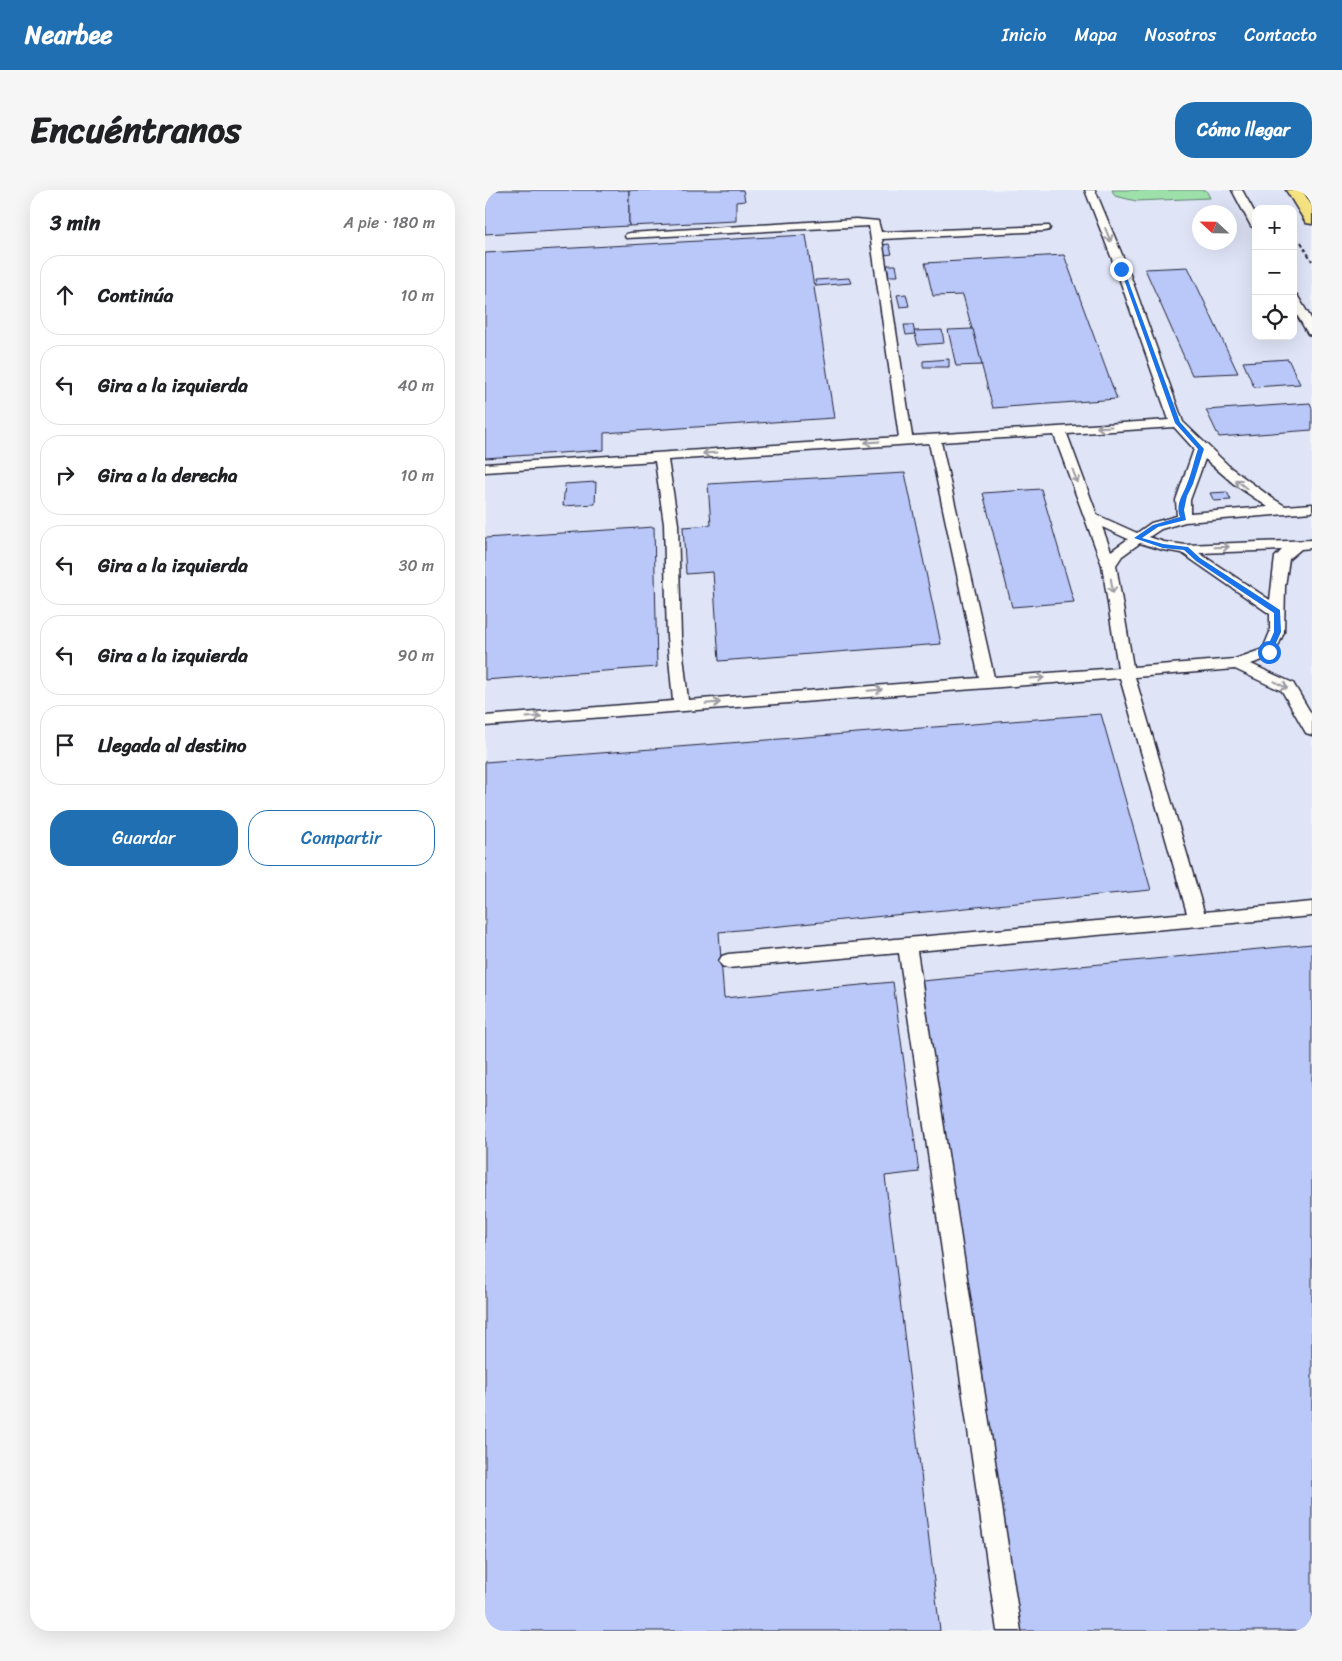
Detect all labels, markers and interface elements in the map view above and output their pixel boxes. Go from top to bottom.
text: Nearbee [25,14,113,56]
text: Inicio [1002,19,1047,51]
text: Mapa [1075,19,1117,51]
text: Nosotros [1145,19,1216,51]
text: Contacto [1244,19,1317,51]
text: Encuéntranos [30,99,241,161]
button: Cómo llegar [1175,102,1312,158]
text: 3 min [50,204,100,242]
north arrow [1192,205,1237,250]
map controls [1252,205,1297,340]
button: + [1252,205,1297,250]
text: A pie · 180 m [344,208,435,237]
one-way arrow [1104,227,1113,242]
button: − [1252,250,1297,295]
route end [1110,258,1133,281]
text: Continúa [98,279,173,312]
icon: ahead [51,281,79,309]
text: 10 m [401,281,434,310]
button: locate [1252,295,1297,340]
text: Gira a la izquierda [98,369,248,402]
icon: left [51,371,79,399]
text: 40 m [397,371,434,400]
one-way arrow [1096,423,1112,432]
one-way arrow [864,437,880,446]
one-way arrow [702,448,718,457]
text: Gira a la derecha [98,459,237,492]
icon: right [51,461,79,489]
text: 10 m [401,461,434,490]
one-way arrow [1071,468,1081,483]
one-way arrow [1235,478,1248,489]
one-way arrow [1213,543,1229,552]
text: Gira a la izquierda [98,549,248,582]
icon: left [51,551,79,579]
text: 30 m [399,551,434,580]
one-way arrow [1107,578,1117,594]
text: Gira a la izquierda [98,639,248,672]
icon: left [51,641,79,669]
text: 90 m [398,641,434,670]
route start [1258,641,1281,664]
one-way arrow [1029,674,1045,683]
one-way arrow [1274,680,1289,690]
one-way arrow [867,686,883,695]
one-way arrow [705,698,721,708]
one-way arrow [525,713,541,722]
text: Llegada al destino [98,729,247,762]
icon: arrive [51,731,79,759]
button: Guardar [50,810,238,866]
button: Compartir [248,810,435,866]

